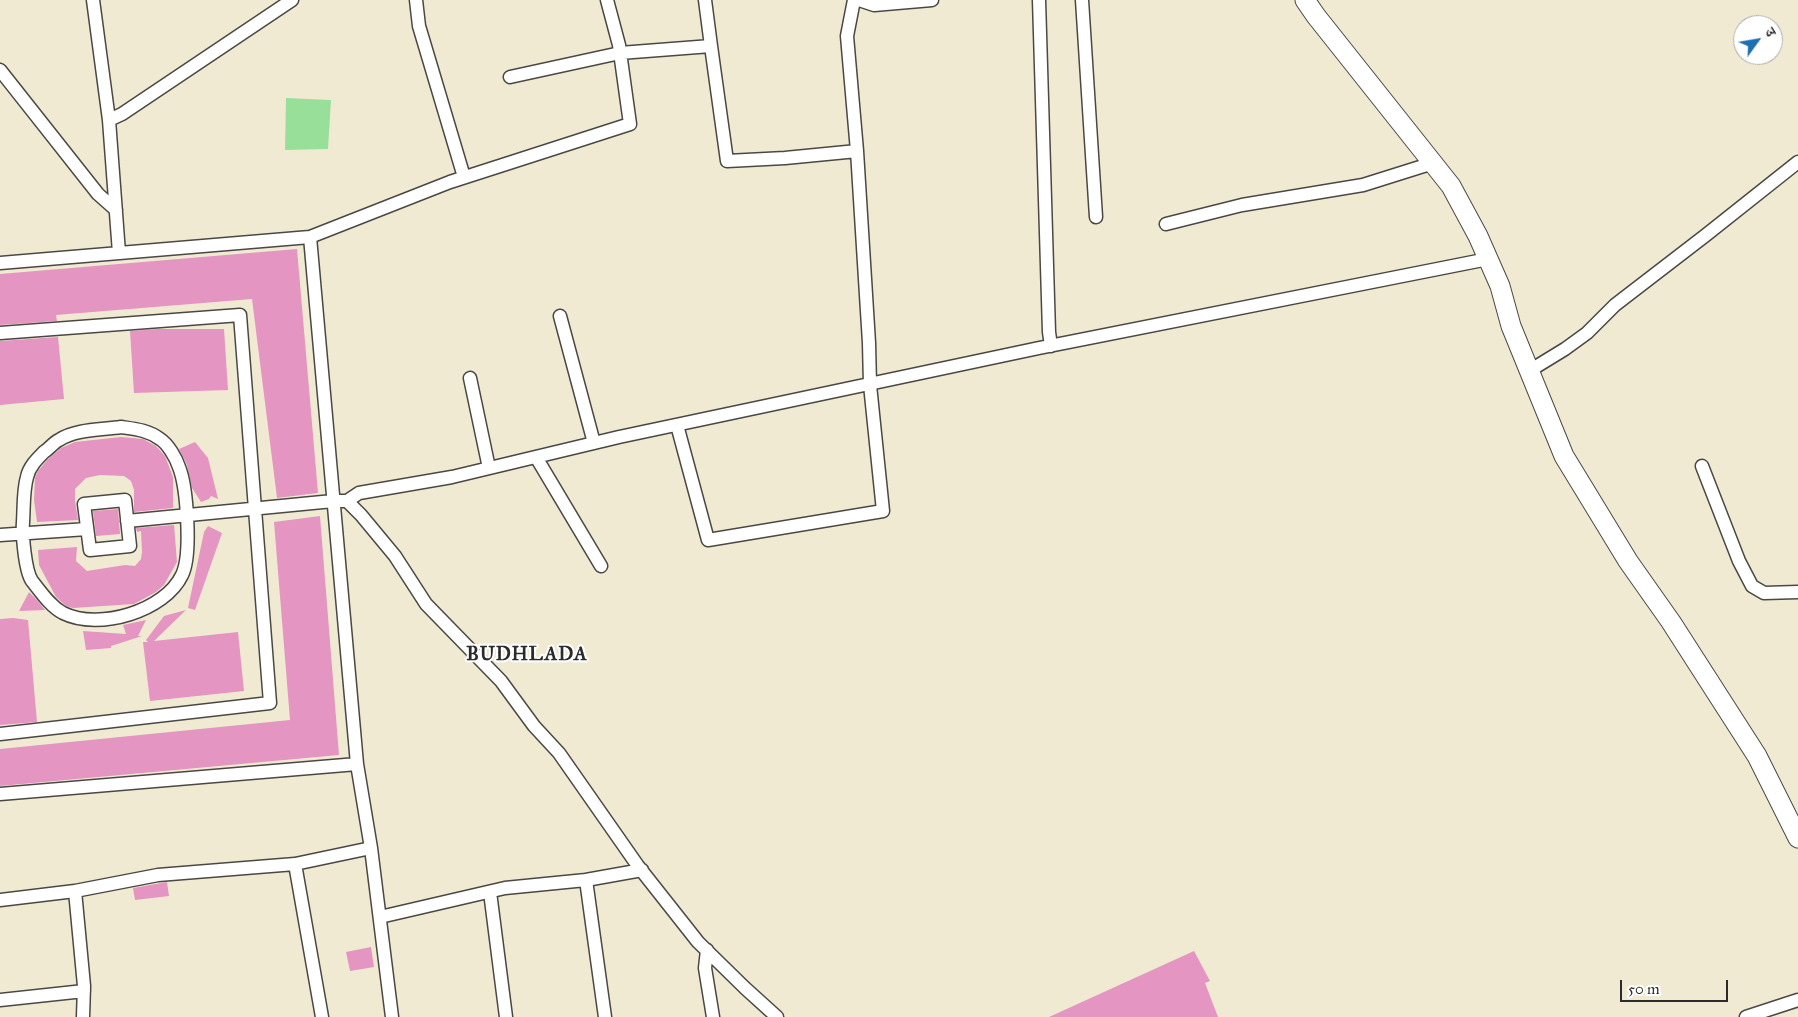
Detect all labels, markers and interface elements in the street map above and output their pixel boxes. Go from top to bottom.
north arrow [1733,15,1783,65]
text: उ [1761,25,1779,40]
district label: BUDHLADA [465,644,589,666]
scale bar [1623,970,1730,1002]
text: 50 m [1628,980,1660,998]

